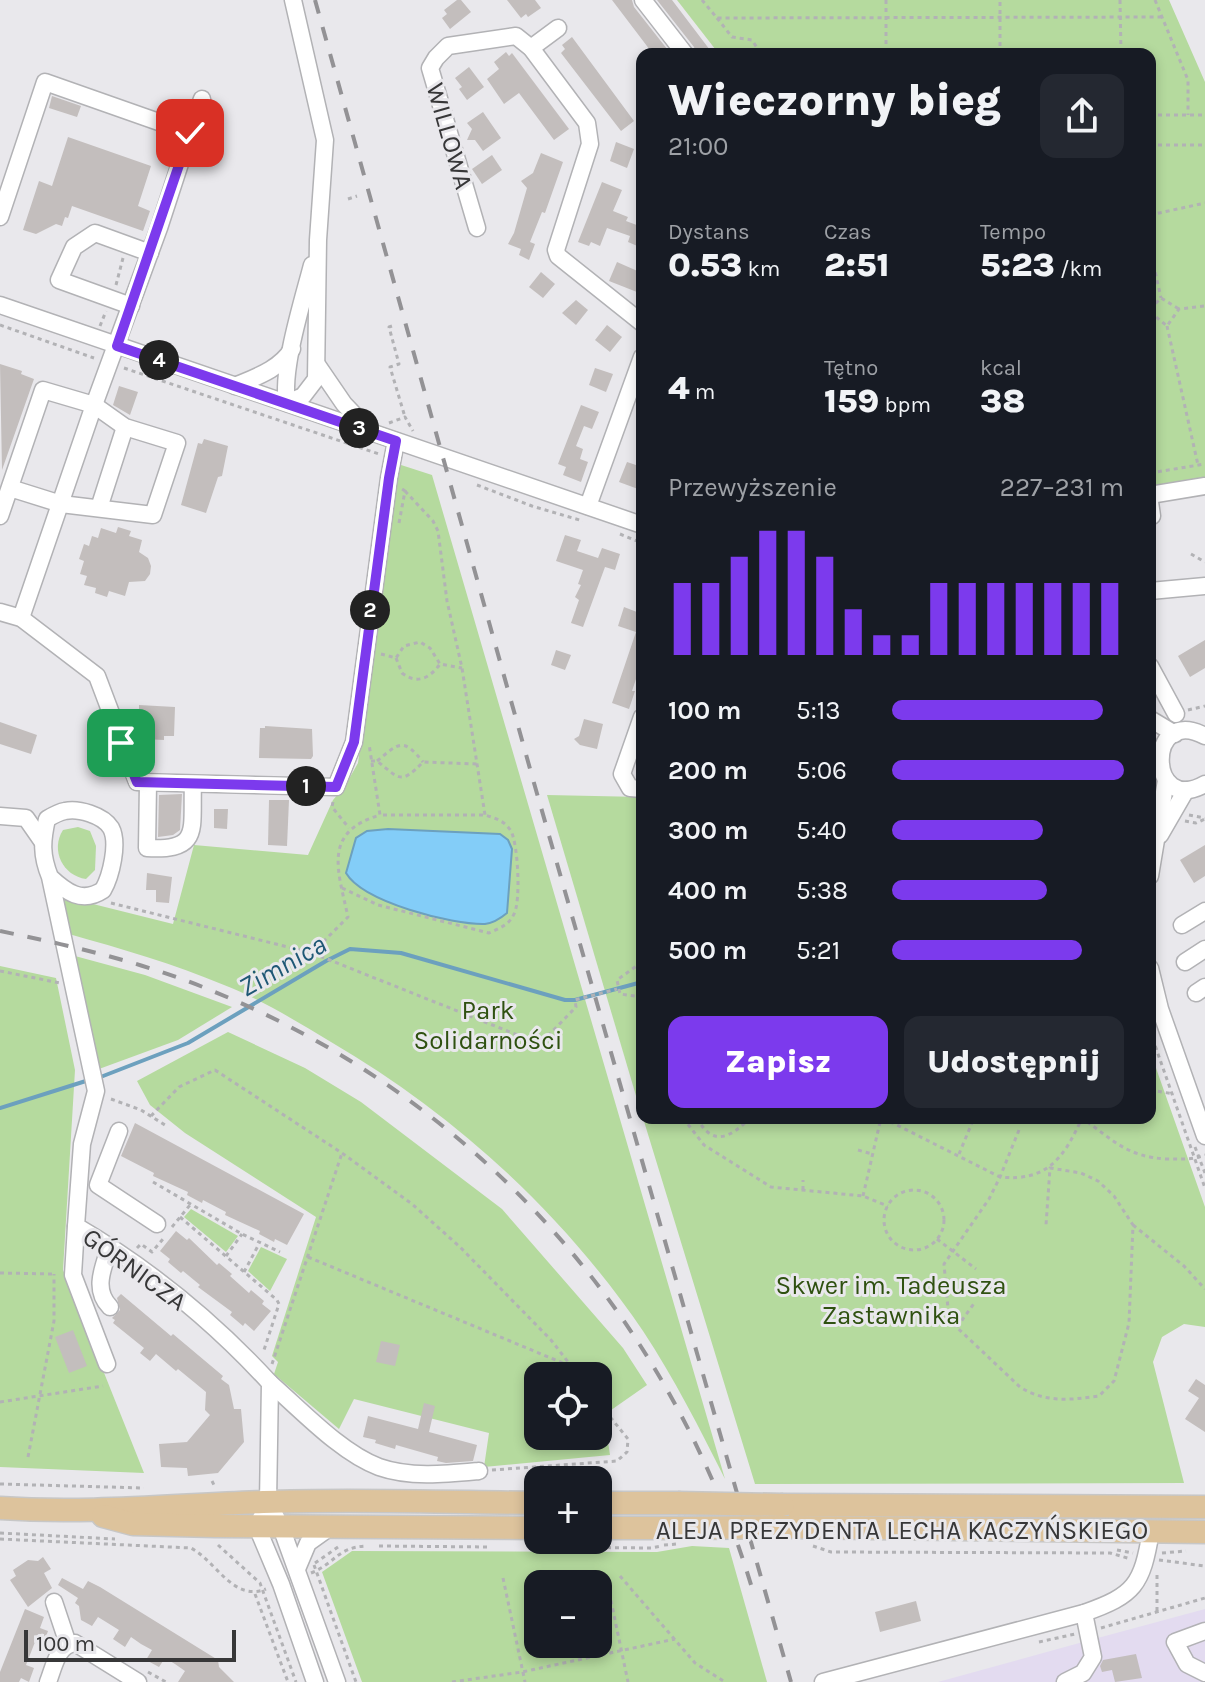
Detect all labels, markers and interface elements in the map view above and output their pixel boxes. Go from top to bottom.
button: share [1040,74,1124,158]
text: Wieczorny bieg [668,75,1002,126]
street label: WILLOWA [420,79,479,193]
pin [156,99,224,167]
icon: check [168,111,212,155]
text: 21:00 [668,131,729,162]
text: Dystans [668,219,750,245]
text: Czas [824,219,872,245]
text: Tempo [980,219,1046,245]
text: 0.53 [668,245,742,285]
text: 2:51 [824,245,890,285]
text: 5:23 [980,245,1055,285]
text: km [742,256,780,282]
text: /km [1055,256,1102,282]
pin: 4 [139,340,179,380]
text: 4 [152,347,166,373]
text: Tętno [824,355,878,381]
text: kcal [980,355,1022,381]
text: 4 [668,368,690,408]
text: m [690,379,715,405]
text: 159 [824,381,879,421]
text: 38 [980,381,1025,421]
text: bpm [879,392,931,418]
pin: 3 [339,408,379,448]
text: 3 [352,415,366,441]
text: Przewyższenie [668,472,837,503]
text: 227–231 m [1000,472,1124,503]
pin: 2 [350,590,390,630]
text: 2 [363,597,377,623]
text: 100 m [668,695,741,726]
text: 5:13 [796,695,841,726]
pin [87,709,155,777]
icon: arrive [99,721,143,765]
text: 200 m [668,755,748,786]
text: 5:06 [796,755,847,786]
pin: 1 [286,766,326,806]
text: 1 [302,773,310,799]
text: 300 m [668,815,748,846]
text: 5:40 [796,815,847,846]
text: 400 m [668,875,748,906]
text: 5:38 [796,875,848,906]
water label: Zimnica [233,927,332,1004]
text: 500 m [668,935,747,966]
text: 5:21 [796,935,840,966]
park label: Park Solidarności [414,995,562,1056]
button: Zapisz [668,1016,888,1108]
button: Udostępnij [904,1016,1124,1108]
street label: GÓRNICZA [77,1221,193,1317]
park label: Skwer im. Tadeusza Zastawnika [776,1270,1006,1331]
map controls [524,1362,612,1658]
button: locate [524,1362,612,1450]
button: + [524,1466,612,1554]
street label: ALEJA PREZYDENTA LECHA KACZYŃSKIEGO [656,1514,1148,1546]
button: − [524,1570,612,1658]
scale bar [24,1626,236,1662]
text: 100 m [36,1631,95,1657]

